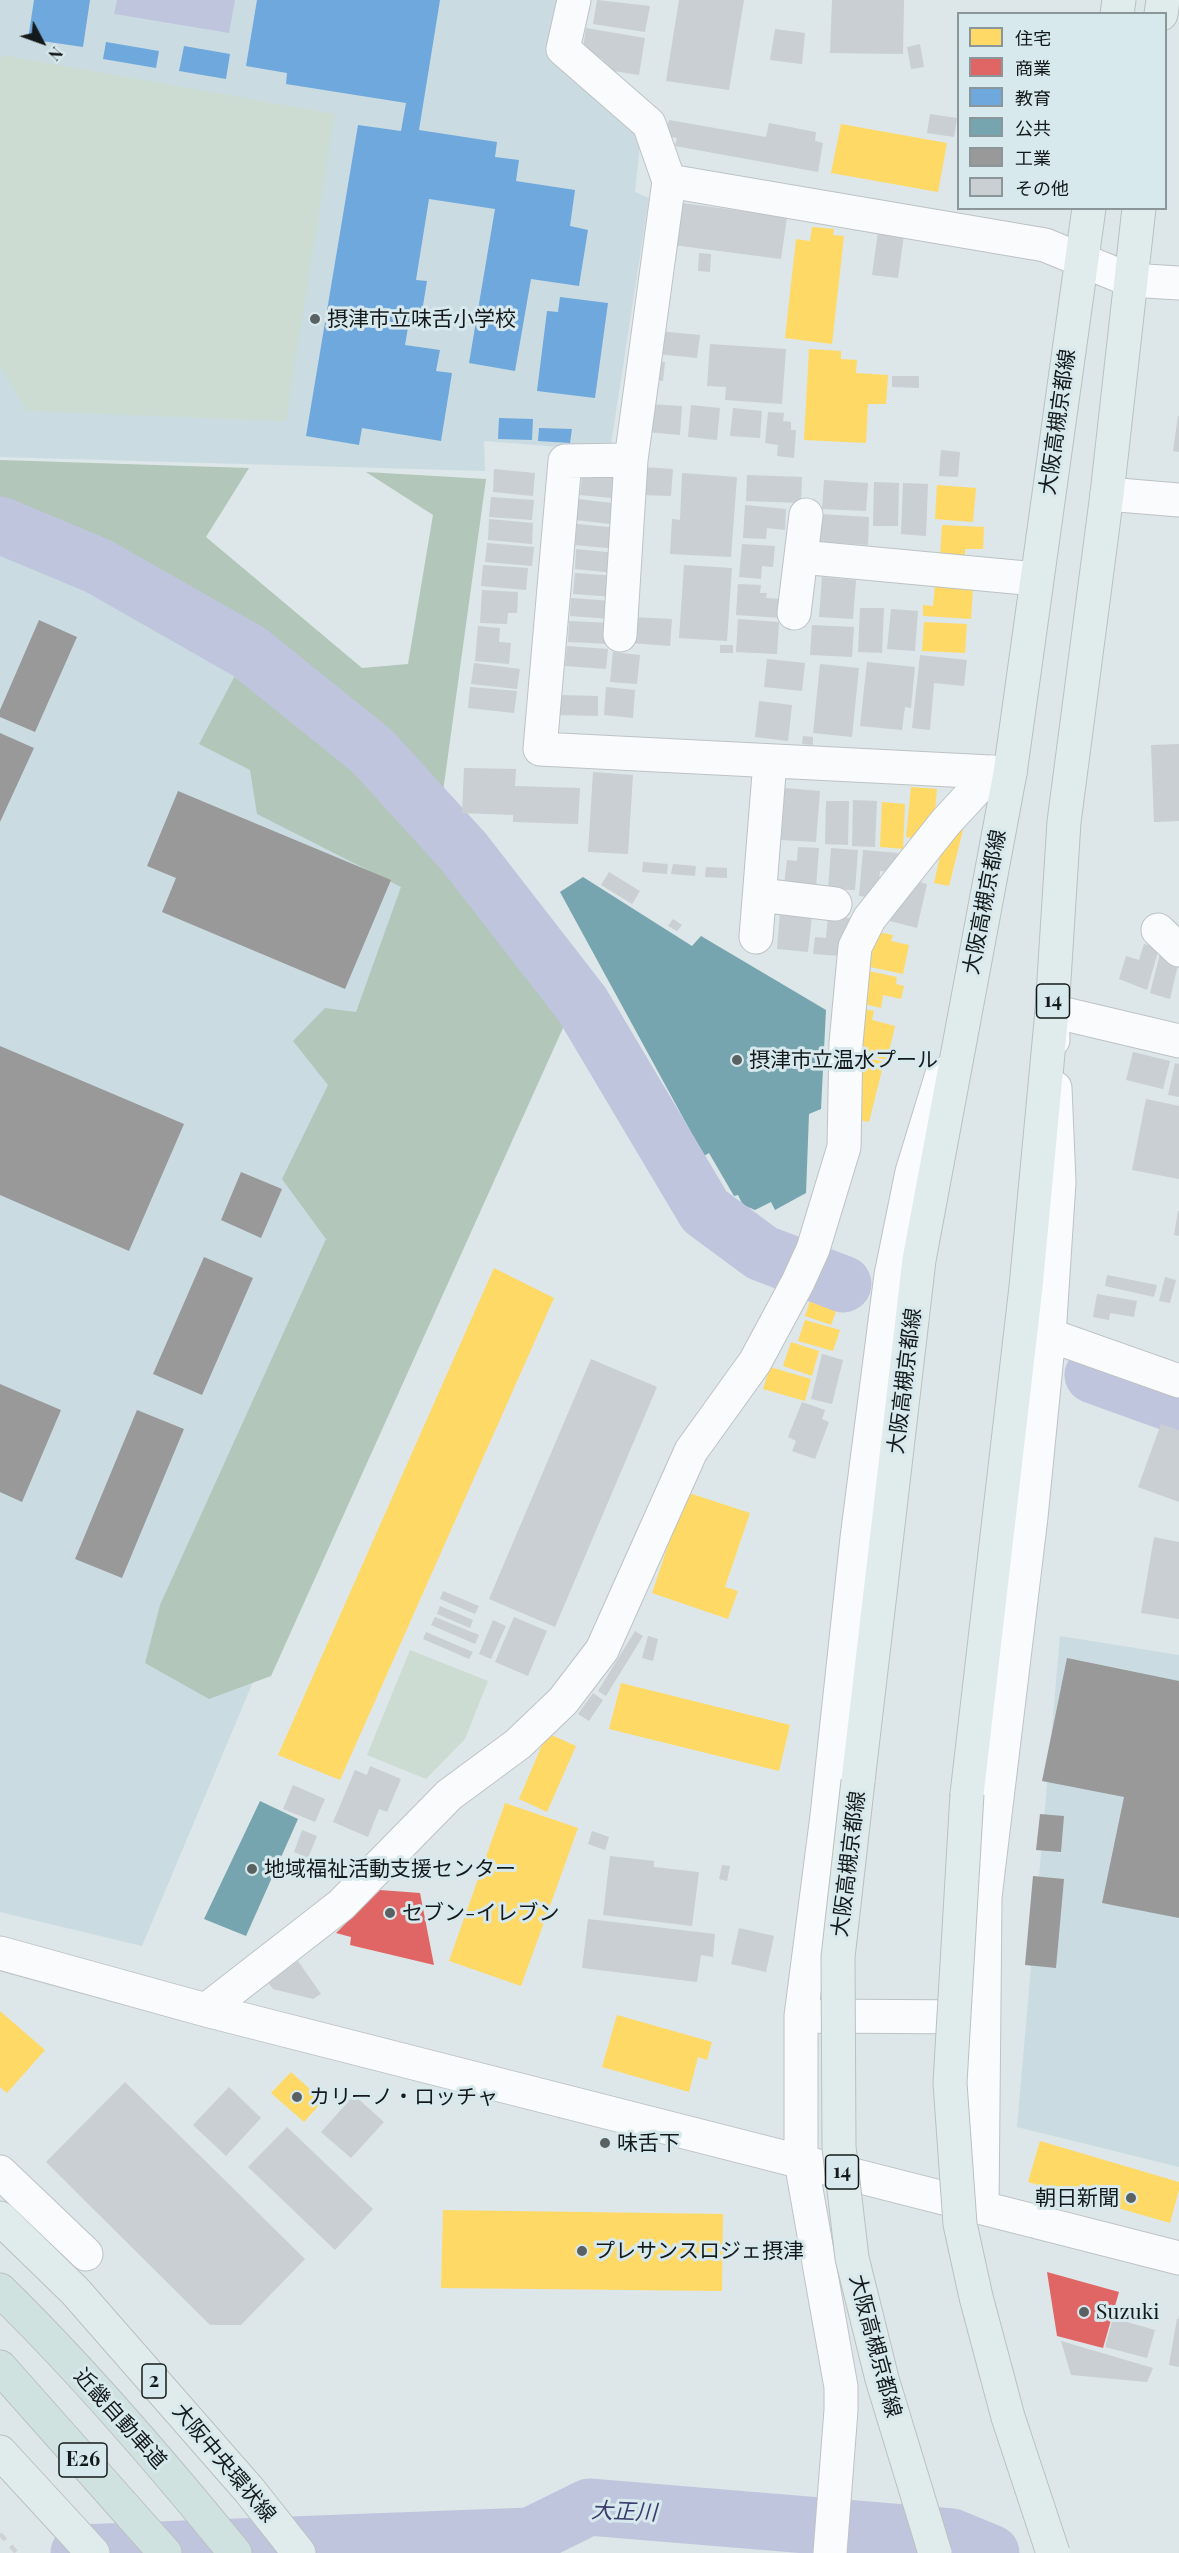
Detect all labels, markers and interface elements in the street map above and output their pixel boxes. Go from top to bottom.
north arrow [12,12,72,72]
legend [957,12,1167,210]
text: 住宅 [1015,26,1051,50]
text: N [44,43,68,65]
text: 商業 [1015,56,1051,80]
text: 教育 [1015,86,1051,110]
text: 公共 [1015,116,1051,140]
text: 工業 [1015,146,1051,170]
text: その他 [1015,176,1069,200]
place label: 摂津市立味舌小学校 [327,306,516,332]
marker: 摂津市立味舌小学校 [308,312,322,326]
street label: 大阪高槻京都線 [1035,347,1081,497]
street label: 大阪高槻京都線 [959,827,1011,977]
road number: 14 [1036,984,1070,1018]
place label: 摂津市立温水プール [749,1047,938,1073]
marker: 摂津市立温水プール [730,1053,744,1067]
street label: 大阪高槻京都線 [884,1307,926,1455]
street label: 大阪高槻京都線 [828,1790,870,1938]
place label: 地域福祉活動支援センター [264,1856,516,1882]
marker: 地域福祉活動支援センター [245,1862,259,1876]
place label: セブン-イレブン [402,1900,559,1926]
marker: セブン-イレブン [383,1906,397,1920]
place label: カリーノ・ロッチャ [309,2084,498,2110]
marker: カリーノ・ロッチャ [290,2090,304,2104]
place label: 味舌下 [617,2130,680,2156]
marker: 味舌下 [598,2136,612,2150]
road number: 14 [826,2155,858,2189]
place label: 朝日新聞 [1035,2185,1119,2211]
marker: 朝日新聞 [1124,2191,1138,2205]
place label: プレサンスロジェ摂津 [594,2238,804,2264]
marker: プレサンスロジェ摂津 [575,2244,589,2258]
street label: 大阪高槻京都線 [844,2272,906,2420]
place label: Suzuki [1096,2299,1159,2325]
marker: Suzuki [1077,2305,1091,2319]
street label: 近畿自動車道 [68,2364,172,2474]
road number: 2 [142,2364,166,2398]
street label: 大阪中央環状線 [167,2399,281,2527]
road number: E26 [59,2443,107,2477]
water label: 大正川 [591,2498,657,2526]

